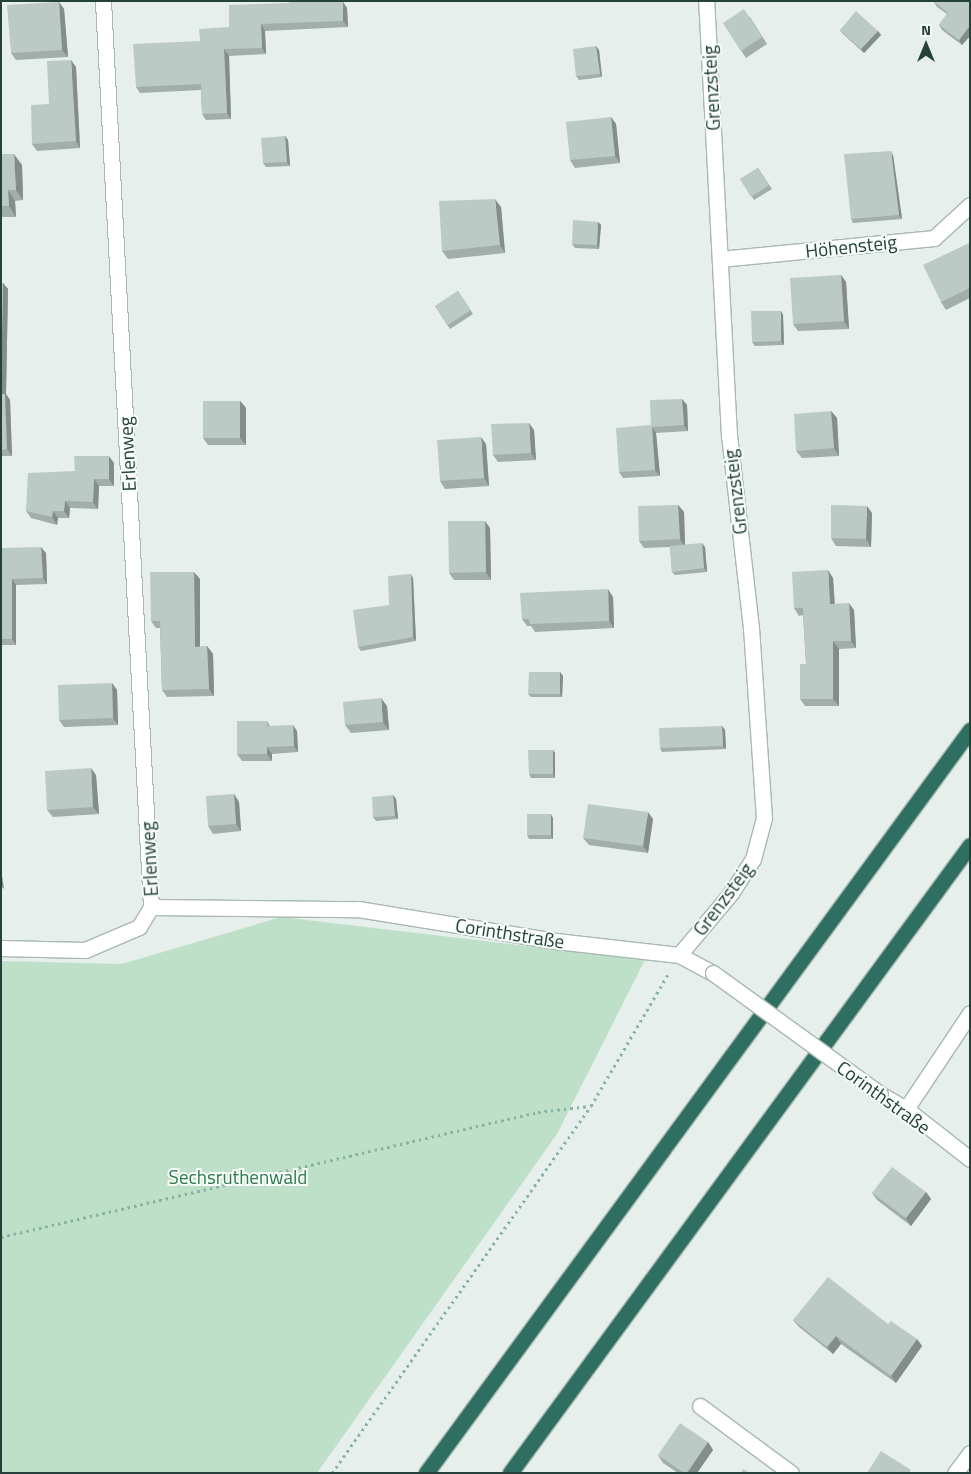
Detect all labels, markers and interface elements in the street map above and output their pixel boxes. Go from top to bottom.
text: N [921,19,931,40]
north arrow [901,20,951,70]
street label: Grenzsteig [697,45,725,131]
street label: Höhensteig [804,230,898,262]
street label: Erlenweg [114,416,140,492]
street label: Grenzsteig [718,448,752,536]
street label: Erlenweg [136,821,162,897]
street label: Grenzsteig [688,858,758,940]
street label: Corinthstraße [454,913,566,953]
street label: Corinthstraße [833,1055,935,1139]
park label: Sechsruthenwald [169,1166,307,1188]

